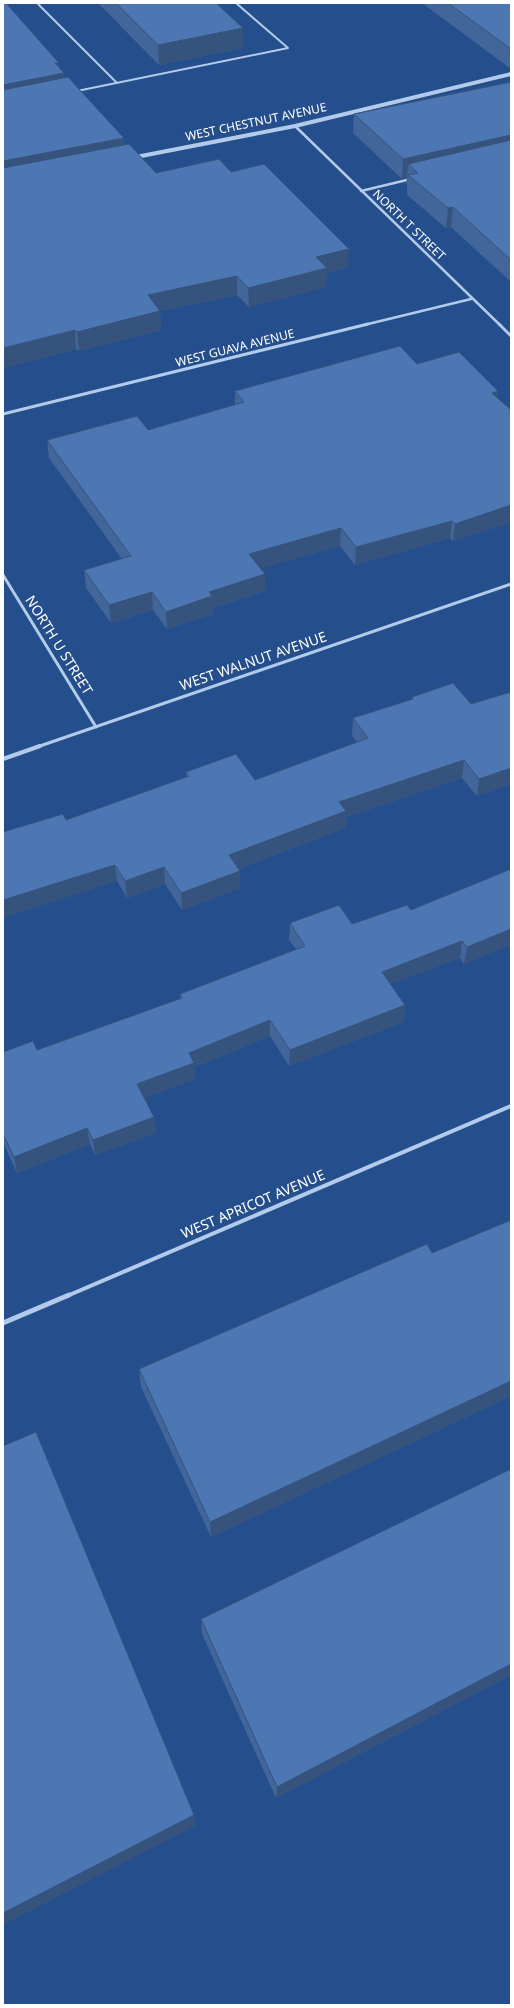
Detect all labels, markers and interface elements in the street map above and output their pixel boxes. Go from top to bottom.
street label: WEST CHESTNUT AVENUE [184,98,328,145]
street label: NORTH T STREET [369,185,450,264]
street label: WEST GUAVA AVENUE [174,325,296,371]
street label: NORTH U STREET [21,592,98,698]
street label: WEST WALNUT AVENUE [177,626,329,695]
street label: WEST APRICOT AVENUE [178,1165,328,1242]

